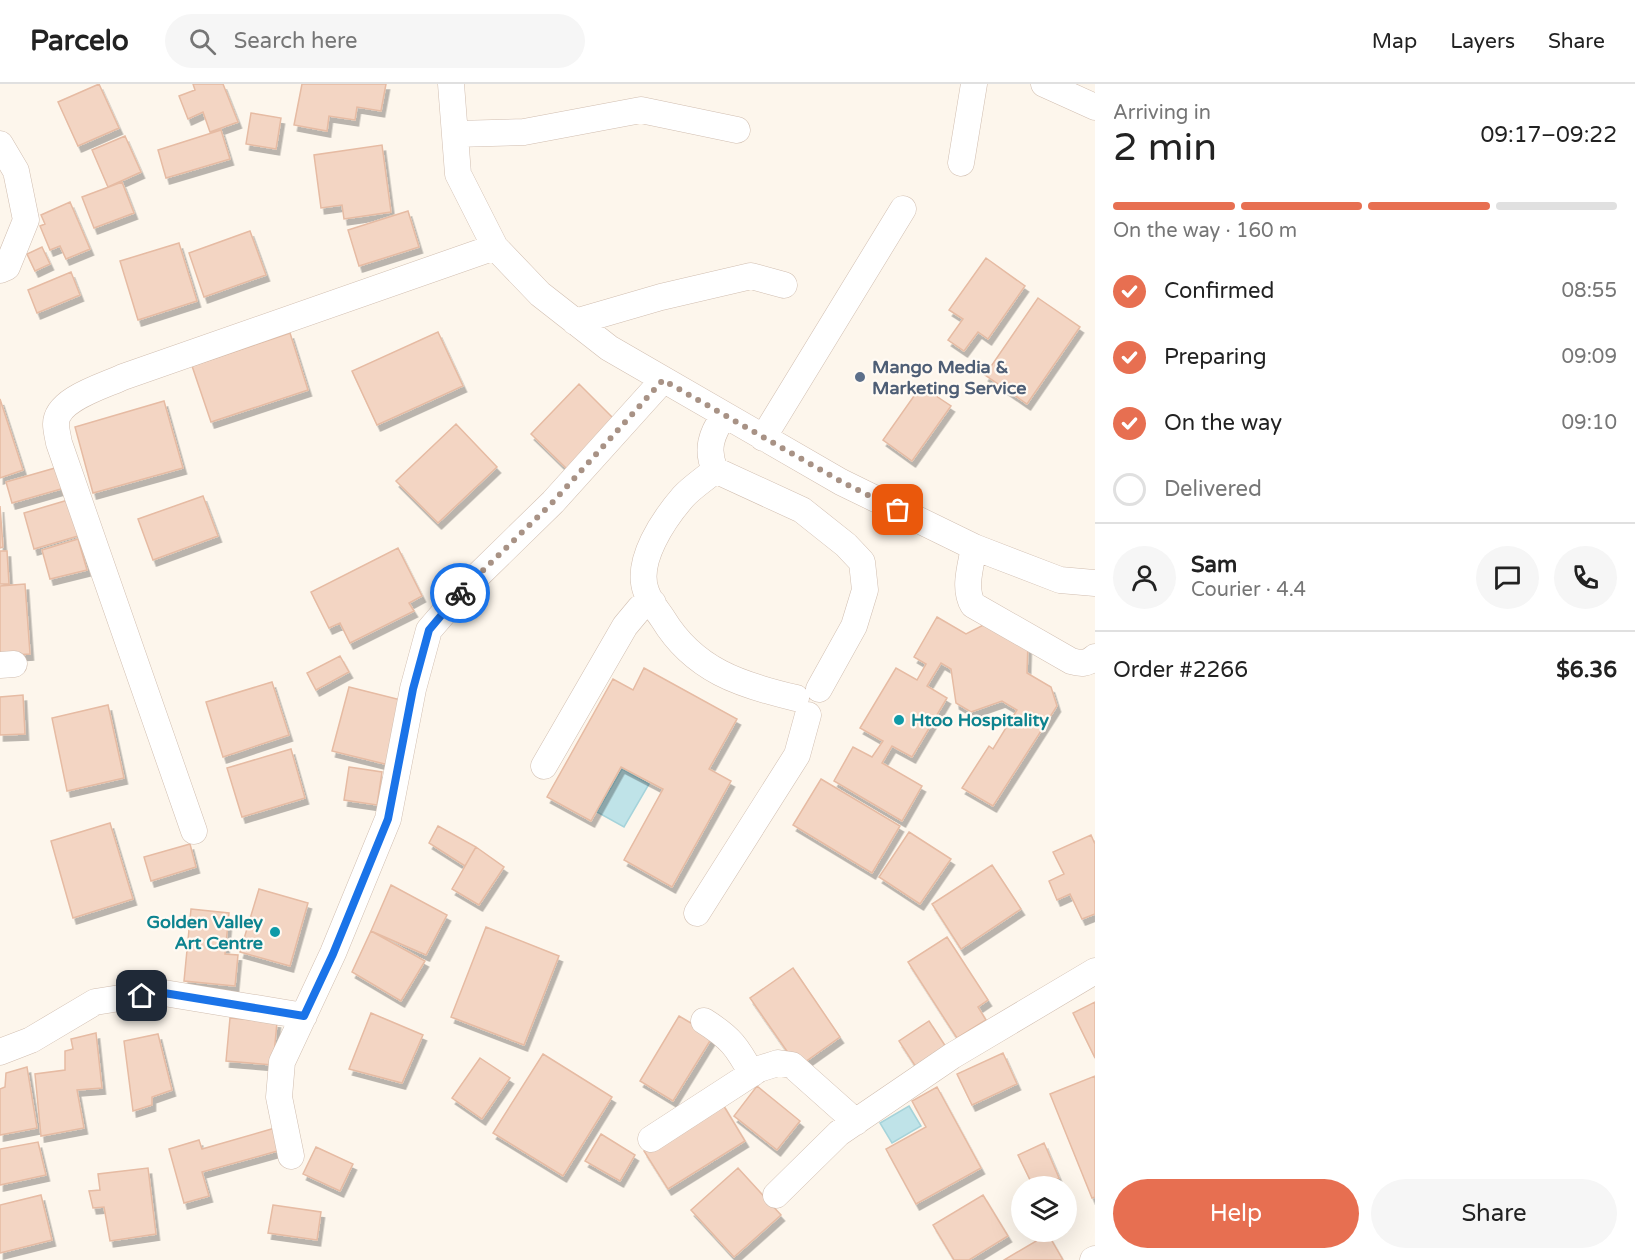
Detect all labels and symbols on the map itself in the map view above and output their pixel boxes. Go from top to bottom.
place label: Mango Media & Marketing Service [872,356,1027,399]
marker: Mango Media & Marketing Service [853,370,867,384]
pin [872,484,923,535]
courier [430,563,490,623]
place label: Htoo Hospitality [911,709,1049,731]
marker: Htoo Hospitality [892,713,906,727]
place label: Golden Valley Art Centre [146,911,263,954]
marker: Golden Valley Art Centre [268,925,282,939]
pin [116,970,167,1021]

